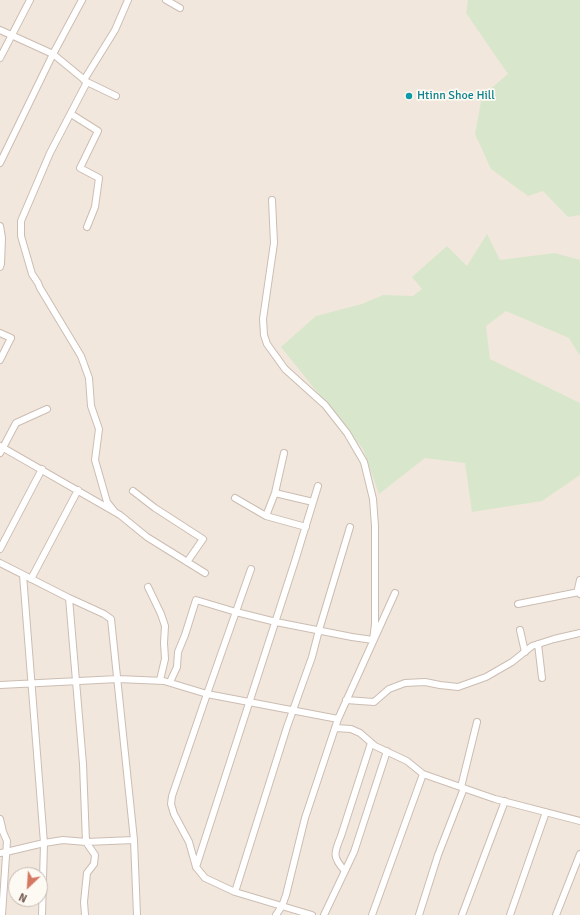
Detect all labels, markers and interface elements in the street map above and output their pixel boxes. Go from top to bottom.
place label: Htinn Shoe Hill [417,89,495,103]
marker: Htinn Shoe Hill [404,91,414,101]
north arrow [8,867,48,907]
text: N [17,890,29,905]

